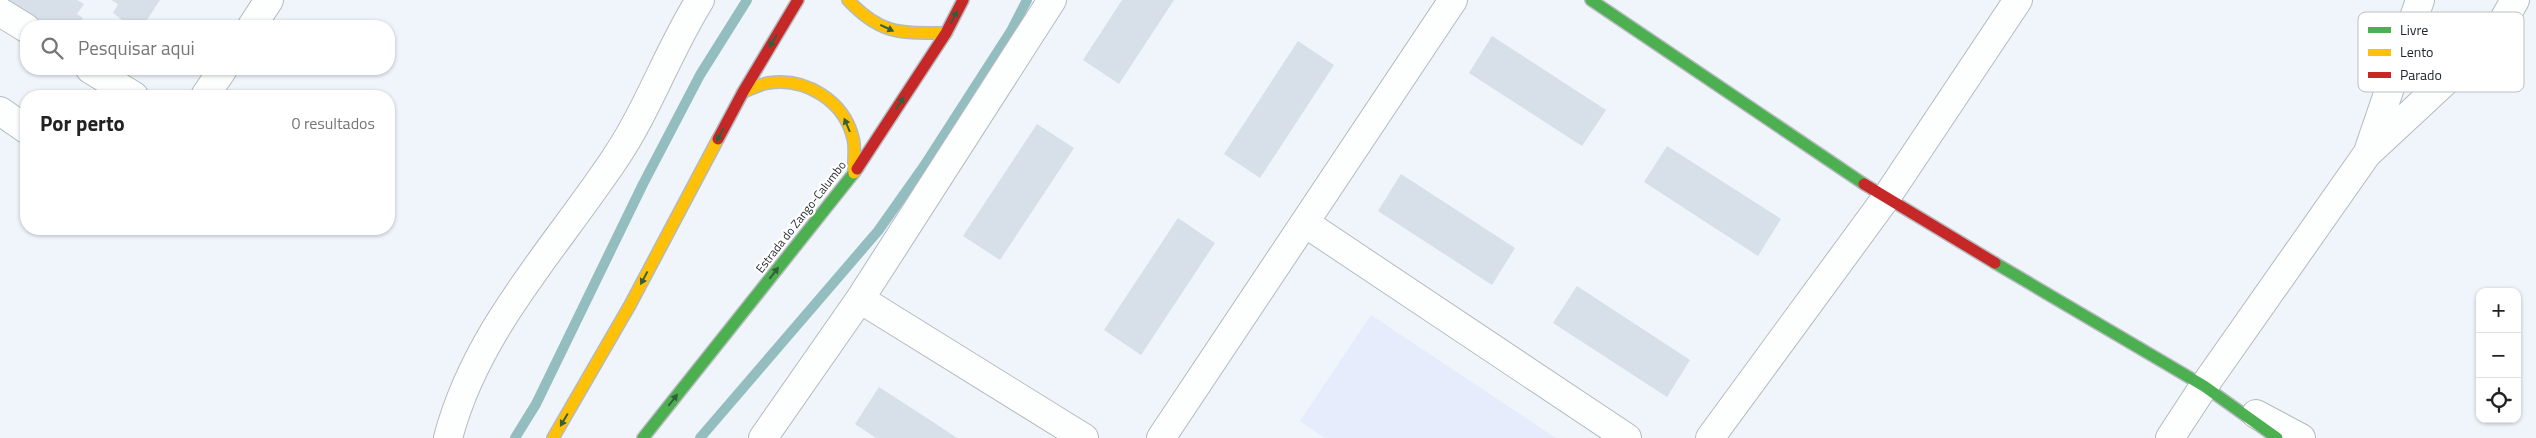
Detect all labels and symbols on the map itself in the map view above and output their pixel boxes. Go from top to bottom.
one-way arrow [950,9,958,24]
legend [2358,12,2524,92]
text: Livre [2400,19,2428,40]
one-way arrow [880,24,894,32]
one-way arrow [768,35,777,48]
text: Lento [2400,41,2434,62]
text: Parado [2400,64,2442,85]
one-way arrow [895,96,905,109]
one-way arrow [843,118,851,132]
one-way arrow [716,127,724,142]
street label: Estrada do Zango-Calumbo [751,156,851,277]
one-way arrow [769,266,780,279]
one-way arrow [640,271,648,286]
one-way arrow [668,394,679,407]
one-way arrow [560,412,568,427]

